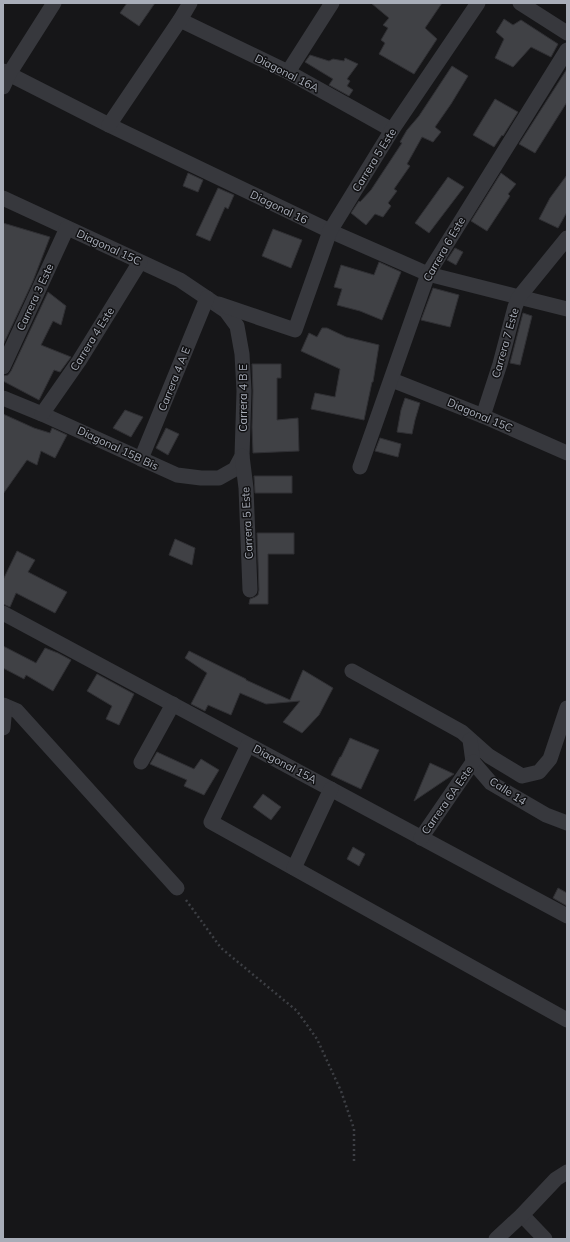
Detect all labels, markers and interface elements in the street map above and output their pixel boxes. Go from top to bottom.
street label: Diagonal 16A [253,51,321,95]
street label: Carrera 5 Este [349,126,399,194]
street label: Diagonal 16 [248,187,310,227]
street label: Carrera 6 Este [420,214,468,284]
street label: Diagonal 15C [74,226,144,268]
street label: Carrera 3 Este [13,261,57,333]
street label: Carrera 4 Este [67,305,117,373]
street label: Carrera 7 Este [488,306,522,380]
street label: Carrera 4 A E [155,345,193,413]
street label: Carrera 4 B E [236,364,250,432]
street label: Diagonal 15C [445,395,515,435]
street label: Diagonal 15B Bis [75,423,161,473]
street label: Carrera 5 Este [238,487,256,559]
street label: Diagonal 15A [251,741,319,787]
street label: Carrera 6A Este [418,763,476,837]
street label: Calle 14 [487,774,529,808]

